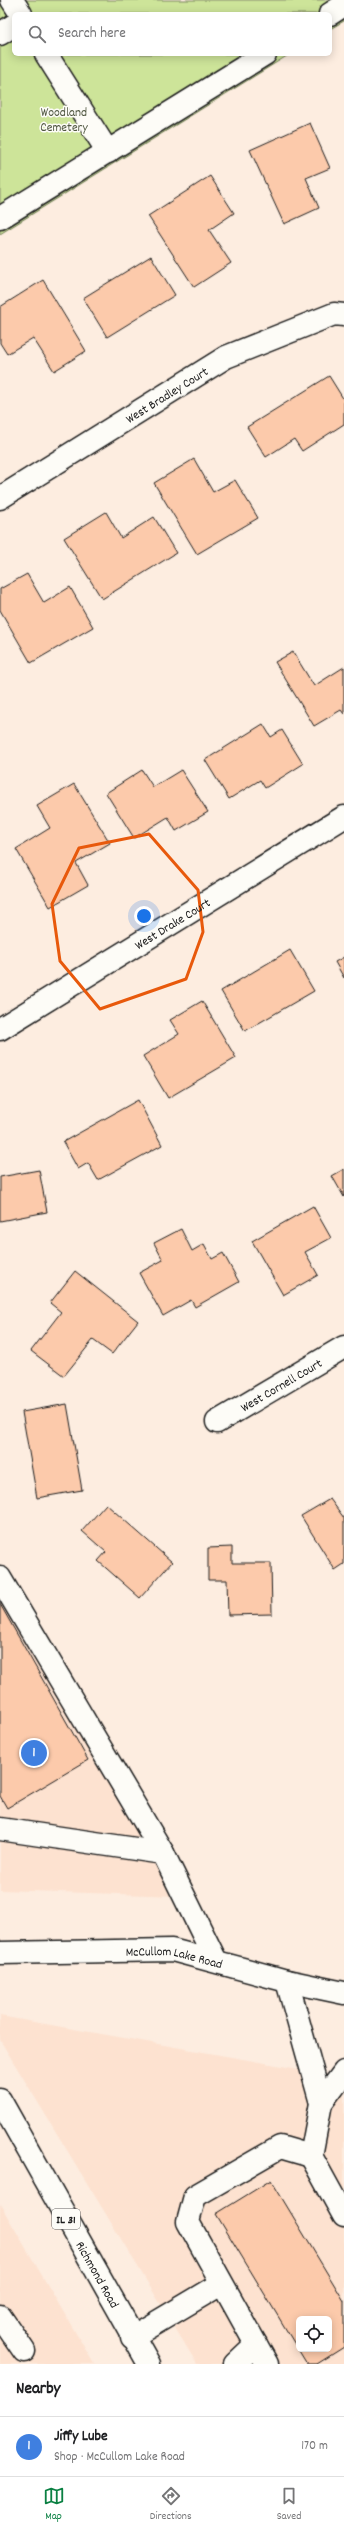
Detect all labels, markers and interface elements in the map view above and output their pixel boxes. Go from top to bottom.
search box [12,12,332,56]
icon: search [26,23,48,45]
text: Search here [58,23,126,45]
park label: Woodland Cemetery [40,104,88,138]
street label: West Bradley Court [123,363,213,429]
street label: West Drake Court [132,894,215,956]
your location [134,906,154,926]
street label: West Cornell Court [238,1355,327,1418]
pin: 1 [21,1738,47,1768]
street label: McCullom Lake Road [126,1943,224,1975]
road number: IL 31 [52,2209,80,2229]
street label: Richmond Road [70,2238,123,2312]
map controls [296,2316,332,2352]
button: locate [296,2316,332,2352]
text: Nearby [16,2378,60,2402]
text: Jiffy Lube [54,2426,108,2448]
text: 1 [28,2437,30,2456]
text: 170 m [301,2437,328,2456]
text: Shop · McCullom Lake Road [54,2448,185,2467]
tab: Map [43,2485,65,2525]
tab: Directions [150,2485,192,2525]
tab: Saved [277,2485,301,2525]

